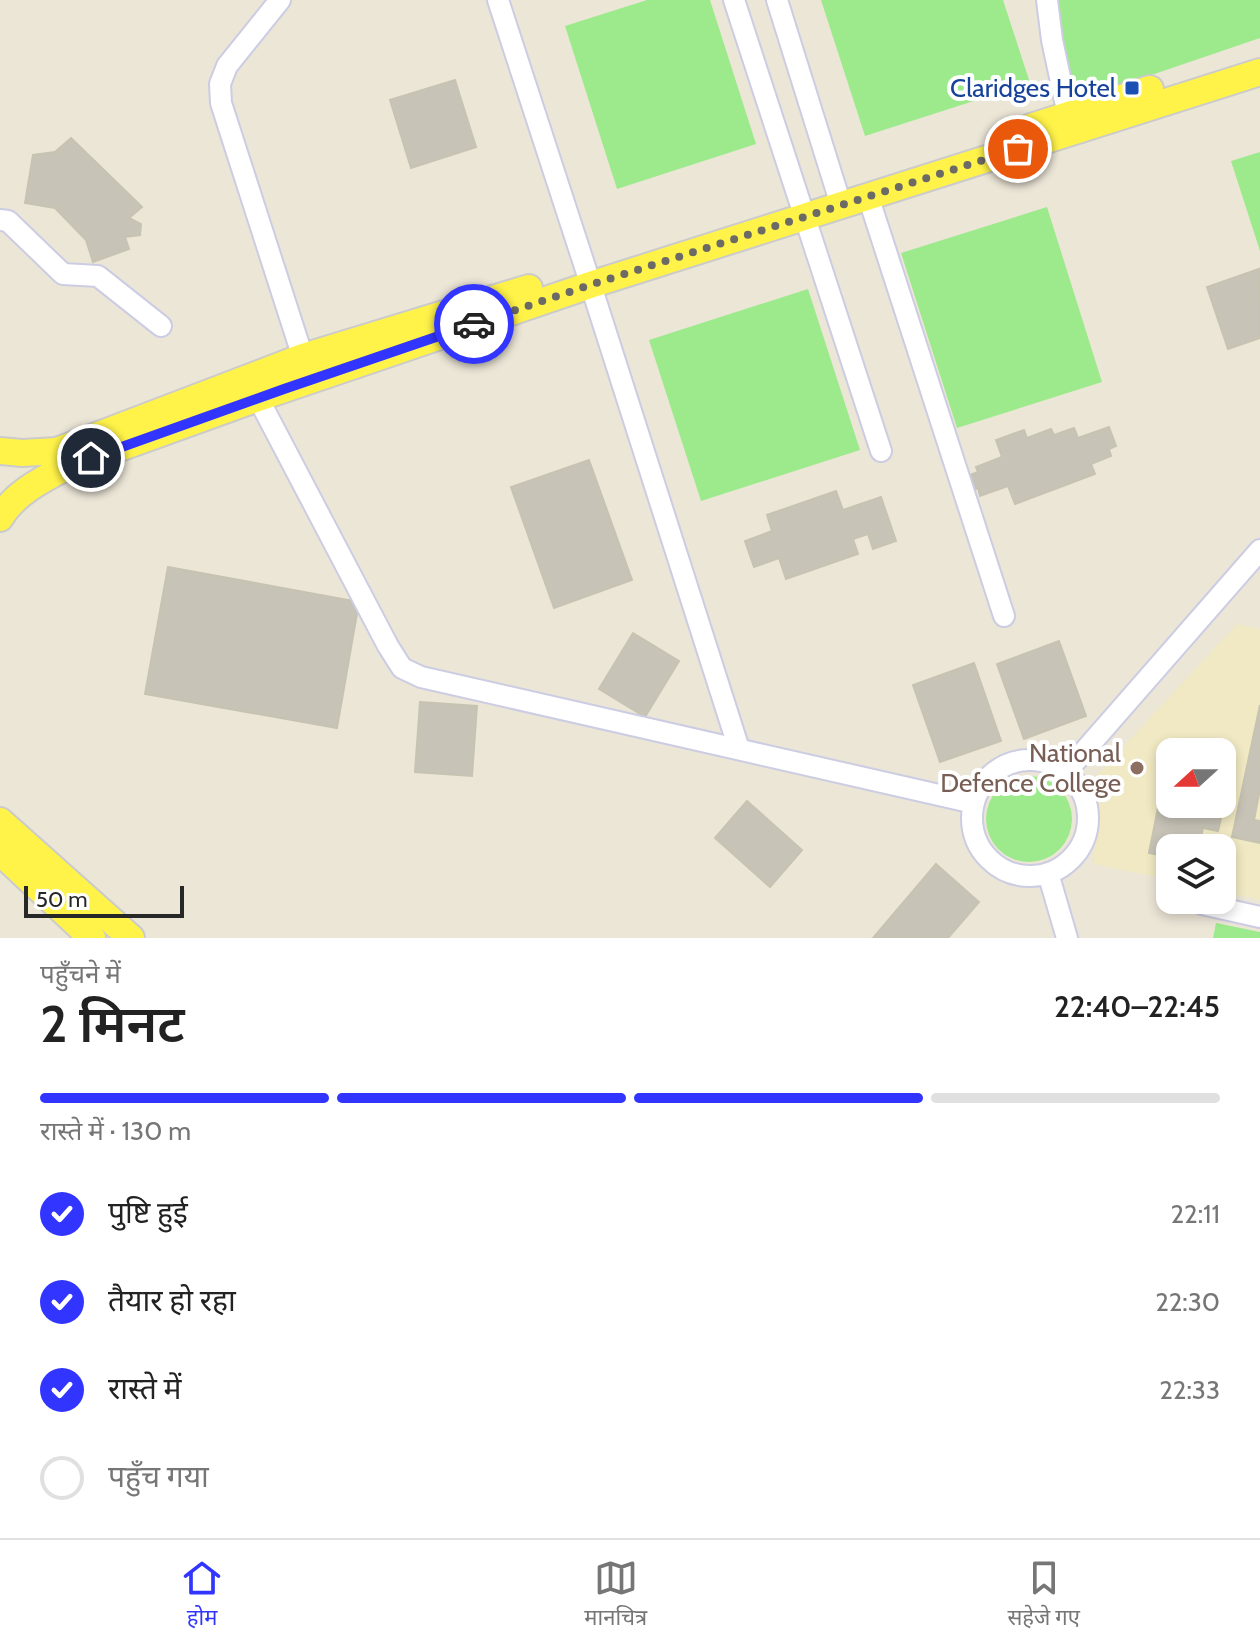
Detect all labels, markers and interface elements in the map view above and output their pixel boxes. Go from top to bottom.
place label: Claridges Hotel [950,72,1116,104]
marker: Claridges Hotel [1123,79,1141,97]
pin [984,115,1052,183]
icon: bag [996,127,1040,171]
courier [434,284,514,364]
icon: car [452,302,496,346]
pin [57,424,125,492]
icon: home [69,436,113,480]
place label: National Defence College [940,737,1121,799]
north arrow [1156,738,1236,818]
map controls [1156,738,1236,914]
marker: National Defence College [1128,759,1146,777]
button: layers [1156,834,1236,914]
scale bar [24,882,184,918]
text: 50 m [36,886,88,913]
text: पहुँचने में [40,958,121,990]
text: 22:40–22:45 [1054,988,1220,1025]
text: 2 मिनट [40,992,185,1055]
text: रास्ते में · 130 m [40,1115,191,1147]
icon: check [40,1192,84,1236]
text: पुष्टि हुई [108,1194,188,1231]
text: 22:11 [1170,1198,1220,1230]
icon: check [40,1280,84,1324]
text: तैयार हो रहा [108,1282,236,1319]
text: 22:30 [1155,1286,1220,1318]
icon: check [40,1368,84,1412]
text: रास्ते में [108,1370,182,1407]
text: 22:33 [1159,1374,1220,1406]
text: पहुँच गया [108,1458,209,1495]
tab: होम [180,1556,224,1634]
tab: मानचित्र [584,1556,647,1634]
tab: सहेजे गए [1007,1556,1080,1634]

